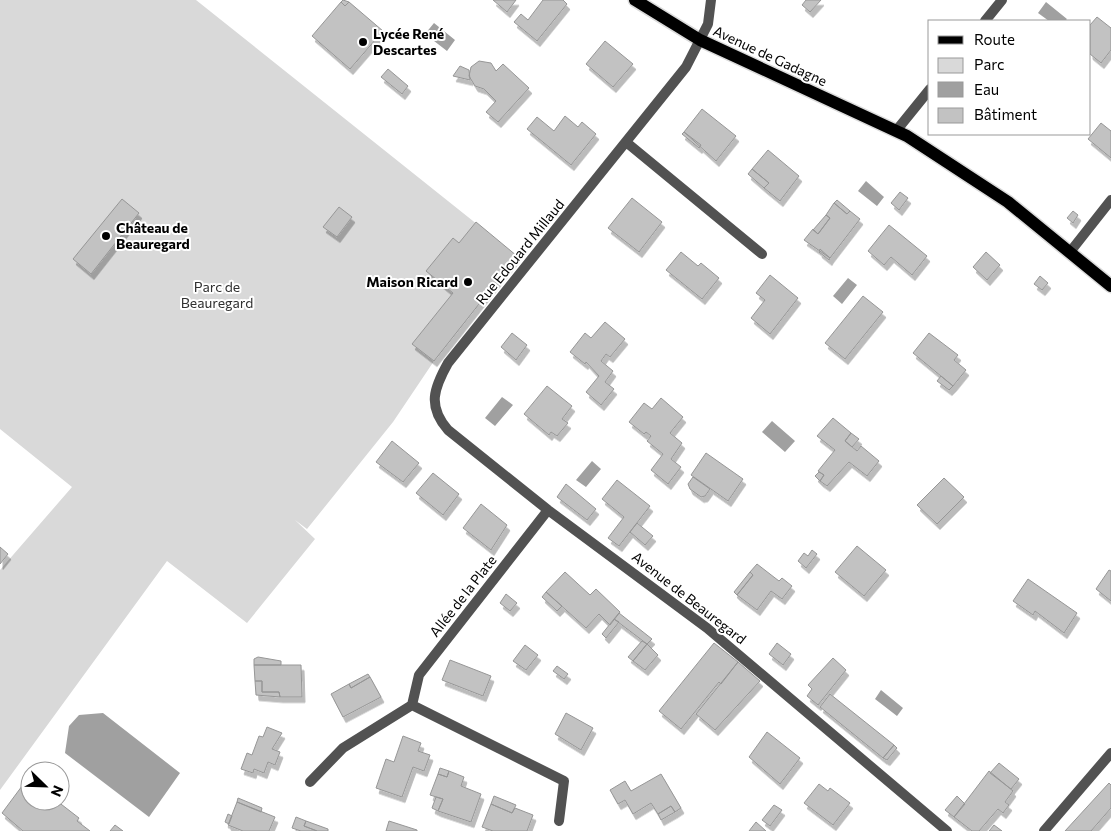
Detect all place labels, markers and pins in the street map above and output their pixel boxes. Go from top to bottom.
place label: Lycée René Descartes [373,25,444,58]
marker: Lycée René Descartes [357,36,369,48]
place label: Château de Beauregard [116,219,190,252]
marker: Château de Beauregard [100,230,112,242]
place label: Maison Ricard [366,273,458,290]
marker: Maison Ricard [462,276,474,288]

